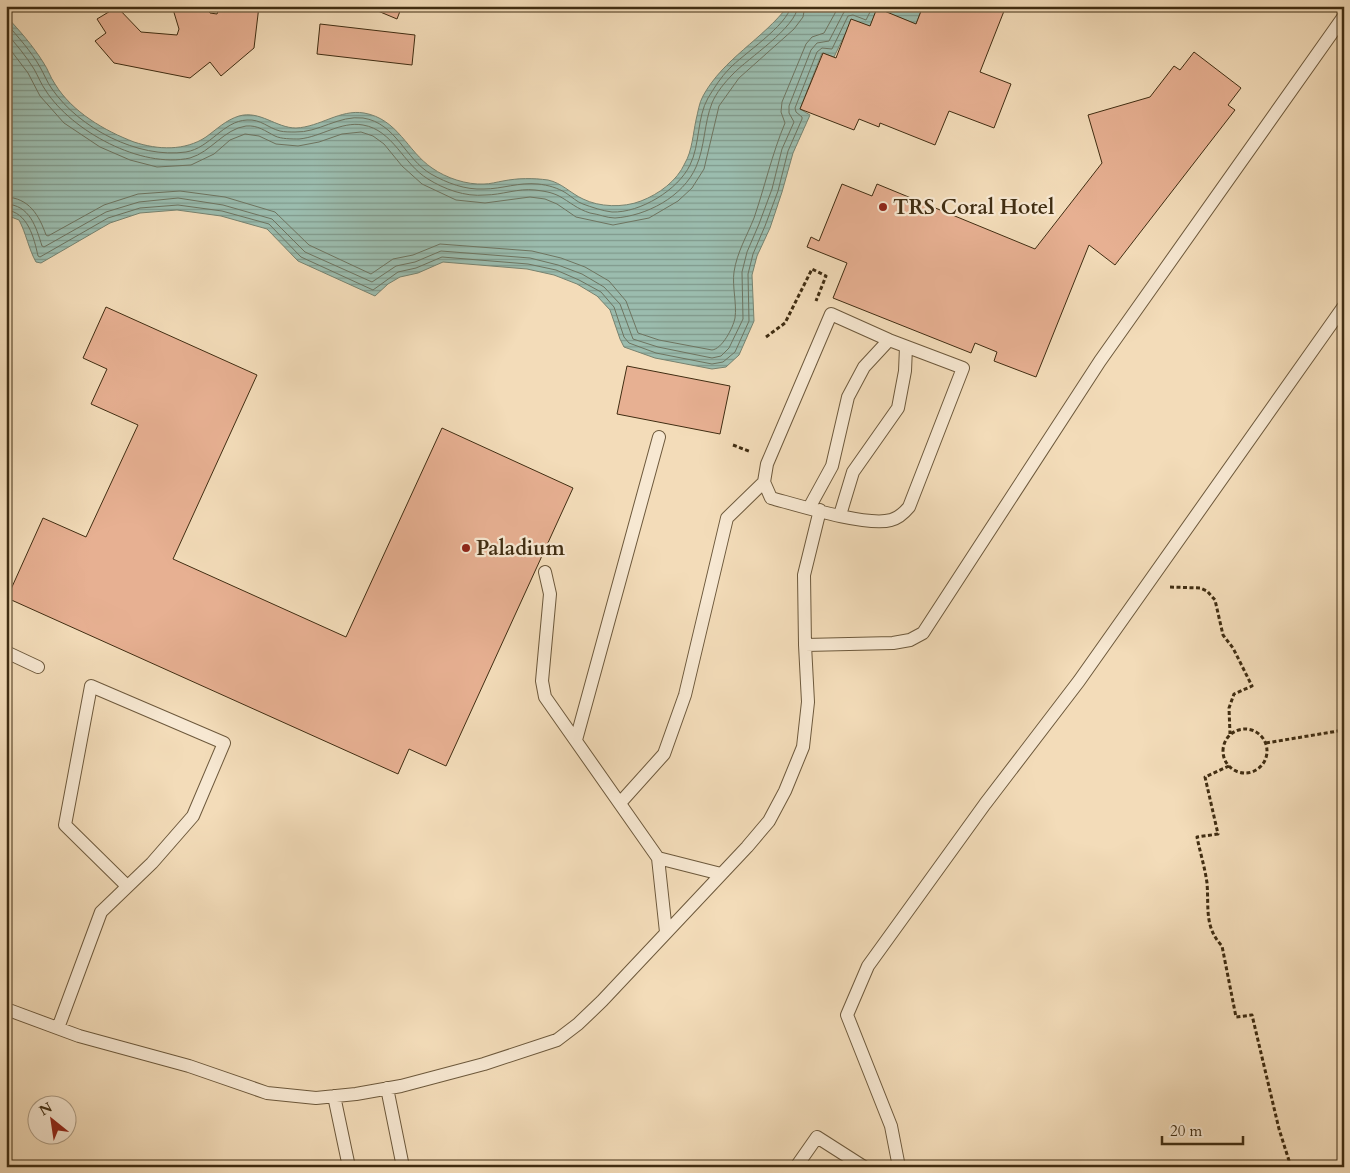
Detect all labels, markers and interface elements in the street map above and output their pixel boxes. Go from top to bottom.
place label: TRS Coral Hotel [893,193,1054,222]
marker: TRS Coral Hotel [877,201,889,213]
place label: Paladium [476,534,566,563]
marker: Paladium [460,542,472,554]
north arrow [28,1096,78,1146]
text: N [36,1098,56,1120]
scale bar [1162,1113,1244,1145]
text: 20 m [1170,1121,1202,1141]

